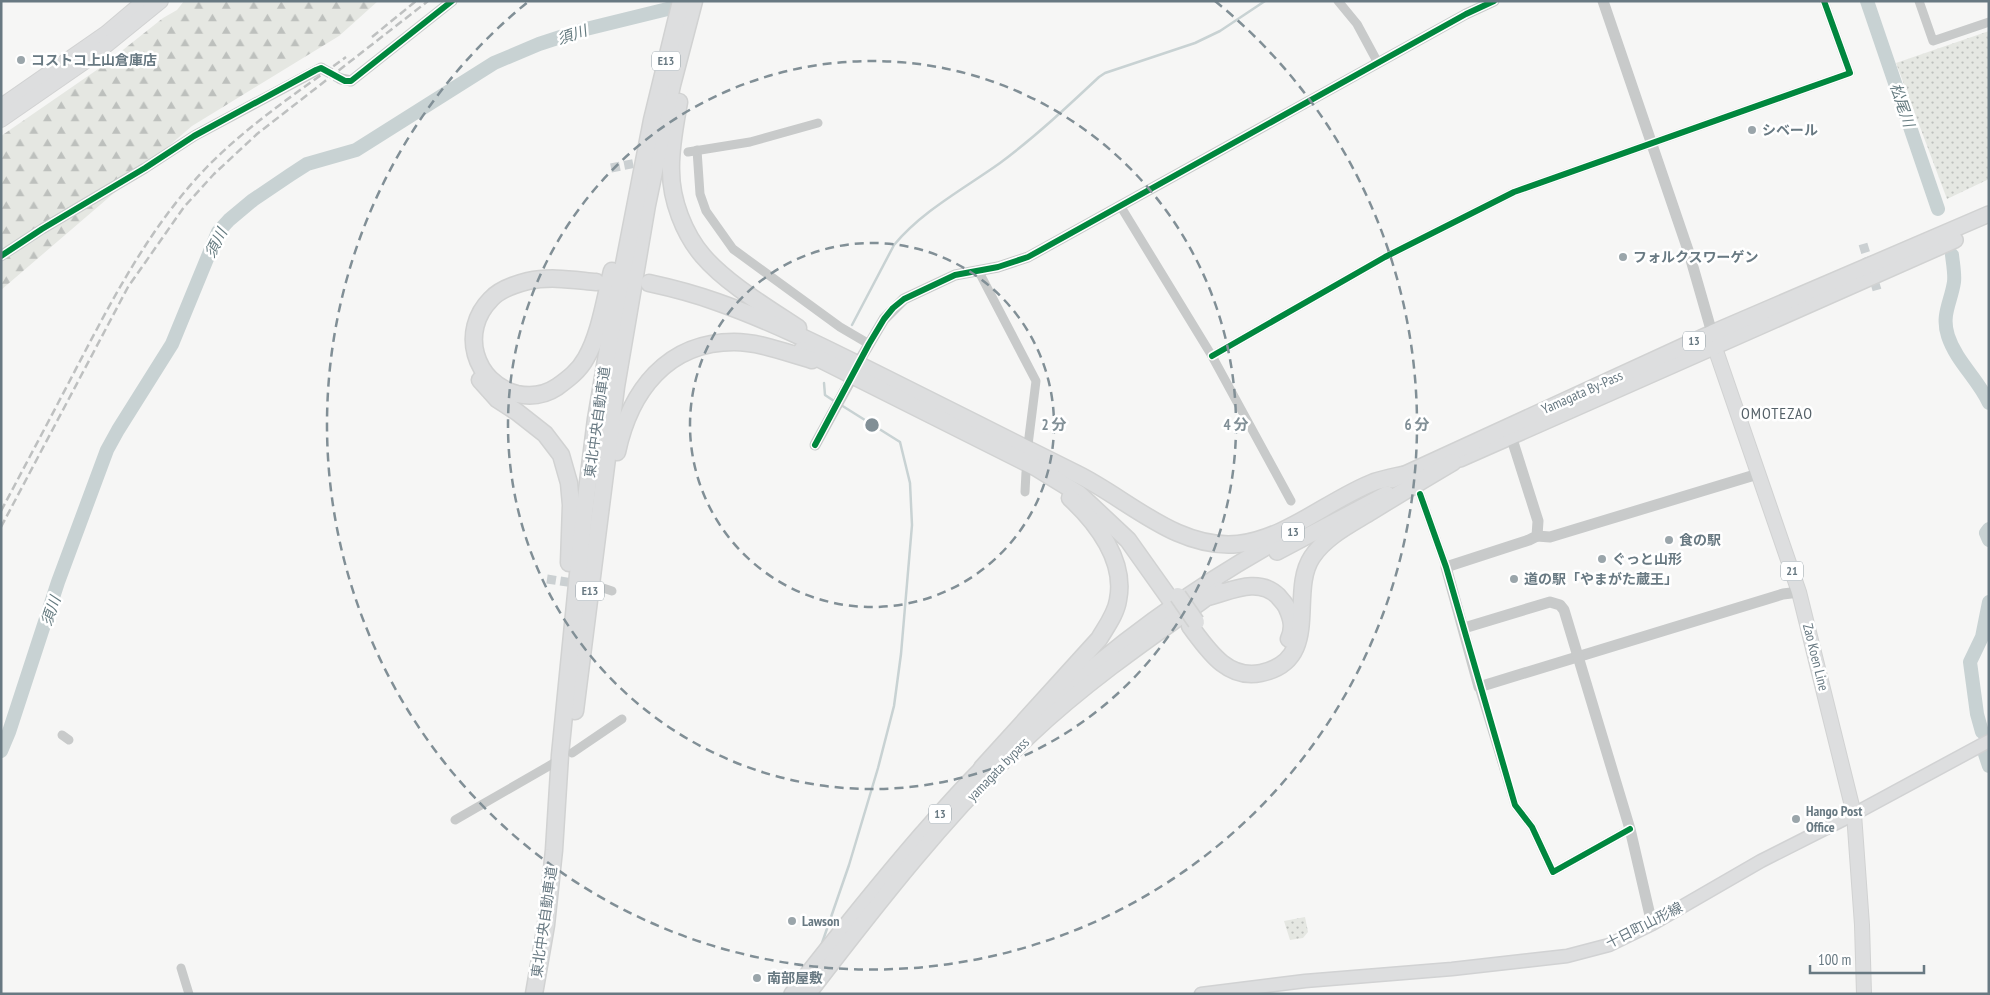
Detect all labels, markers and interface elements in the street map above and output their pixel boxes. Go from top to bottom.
water label: 須川 [555,20,591,48]
place label: コストコ上山倉庫店 [31,51,157,69]
road number: E13 [652,51,680,70]
marker: コストコ上山倉庫店 [15,54,27,66]
water label: 松尾川 [1886,80,1919,131]
place label: シベール [1762,121,1818,139]
marker: シベール [1746,124,1758,136]
water label: 須川 [200,223,232,260]
place label: フォルクスワーゲン [1633,248,1759,266]
marker: フォルクスワーゲン [1617,251,1629,263]
road number: 13 [1683,332,1705,351]
street label: 東北中央自動車道 [580,365,614,479]
street label: Yamagata By-Pass [1539,366,1626,418]
district label: OMOTEZAO [1741,403,1813,423]
text: 2 分 [1041,415,1067,434]
text: 4 分 [1223,415,1249,434]
text: 6 分 [1404,415,1430,434]
centre of rings [863,416,881,434]
road number: 13 [1282,522,1304,542]
place label: 食の駅 [1679,531,1721,549]
marker: 食の駅 [1663,534,1675,546]
place label: ぐっと山形 [1612,550,1682,568]
marker: ぐっと山形 [1596,553,1608,565]
road number: 21 [1781,562,1803,580]
place label: 道の駅「やまがた蔵王」 [1524,570,1678,588]
marker: 道の駅「やまがた蔵王」 [1508,573,1520,585]
road number: E13 [576,582,604,600]
water label: 須川 [37,592,65,628]
street label: Zao Koen Line [1799,622,1833,693]
street label: yamagata bypass [963,733,1033,805]
place label: Hango Post Office [1806,802,1862,836]
road number: 13 [929,804,951,824]
marker: Hango Post Office [1790,813,1802,825]
street label: 東北中央自動車道 [527,865,561,979]
street label: 十日町山形線 [1602,898,1686,952]
place label: Lawson [802,912,839,930]
marker: Lawson [786,915,798,927]
scale bar [1810,942,1924,974]
text: 100 m [1818,950,1851,969]
place label: 南部屋敷 [767,969,823,987]
marker: 南部屋敷 [751,972,763,984]

